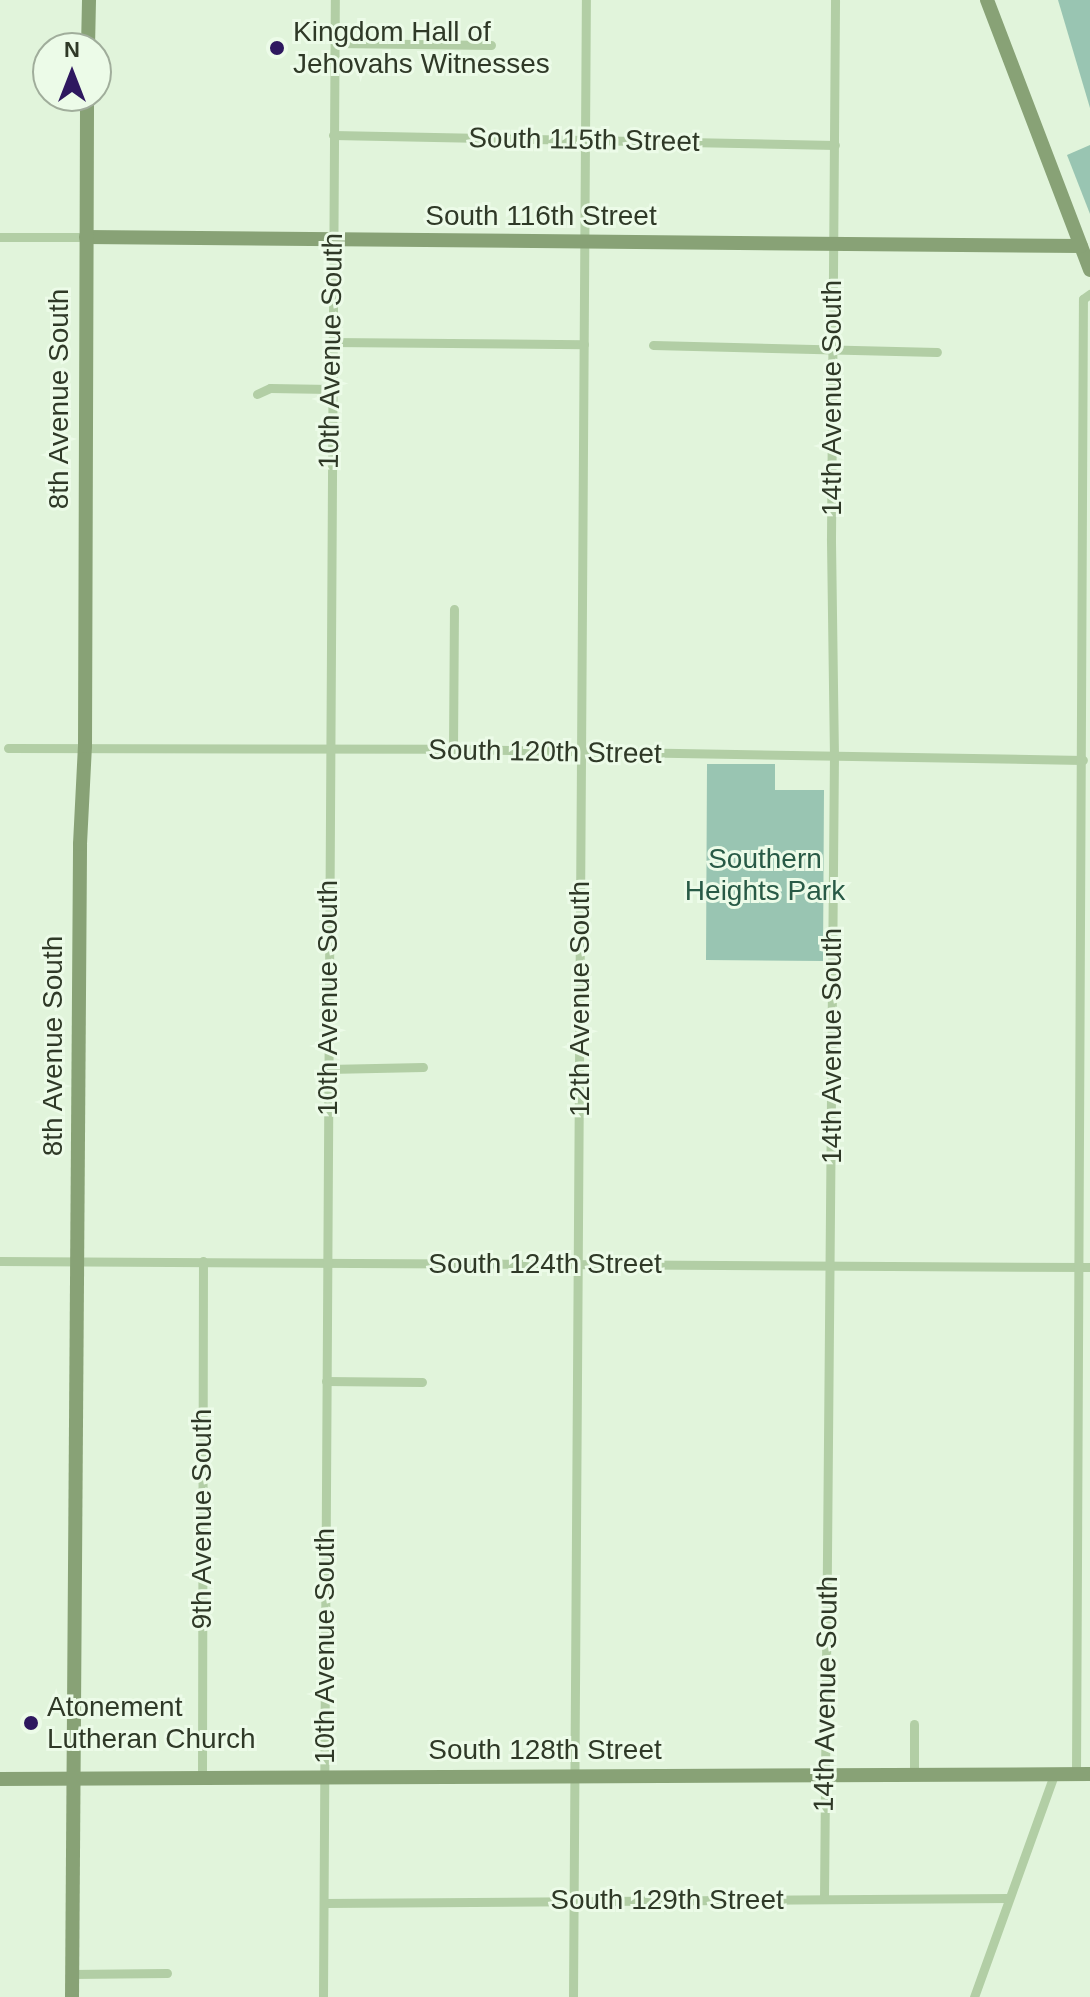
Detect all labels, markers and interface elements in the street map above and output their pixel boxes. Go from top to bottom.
place label: Kingdom Hall of Jehovahs Witnesses [293,15,550,81]
north arrow [32,32,112,112]
text: N [64,37,80,62]
marker: Kingdom Hall of Jehovahs Witnesses [268,39,286,57]
street label: South 115th Street [468,121,700,159]
street label: South 116th Street [425,199,657,233]
street label: 10th Avenue South [312,232,350,470]
street label: 14th Avenue South [815,279,849,517]
street label: 8th Avenue South [42,288,76,510]
street label: South 120th Street [428,733,662,771]
park label: Southern Heights Park [685,842,845,908]
street label: 10th Avenue South [311,879,345,1117]
street label: 12th Avenue South [563,880,597,1118]
street label: 14th Avenue South [815,927,849,1165]
street label: 8th Avenue South [36,935,70,1157]
street label: South 124th Street [428,1247,662,1281]
street label: 9th Avenue South [185,1408,219,1630]
street label: 10th Avenue South [308,1527,342,1765]
street label: 14th Avenue South [807,1575,845,1813]
place label: Atonement Lutheran Church [47,1690,256,1756]
marker: Atonement Lutheran Church [22,1714,40,1732]
street label: South 128th Street [428,1733,662,1767]
street label: South 129th Street [550,1883,784,1917]

